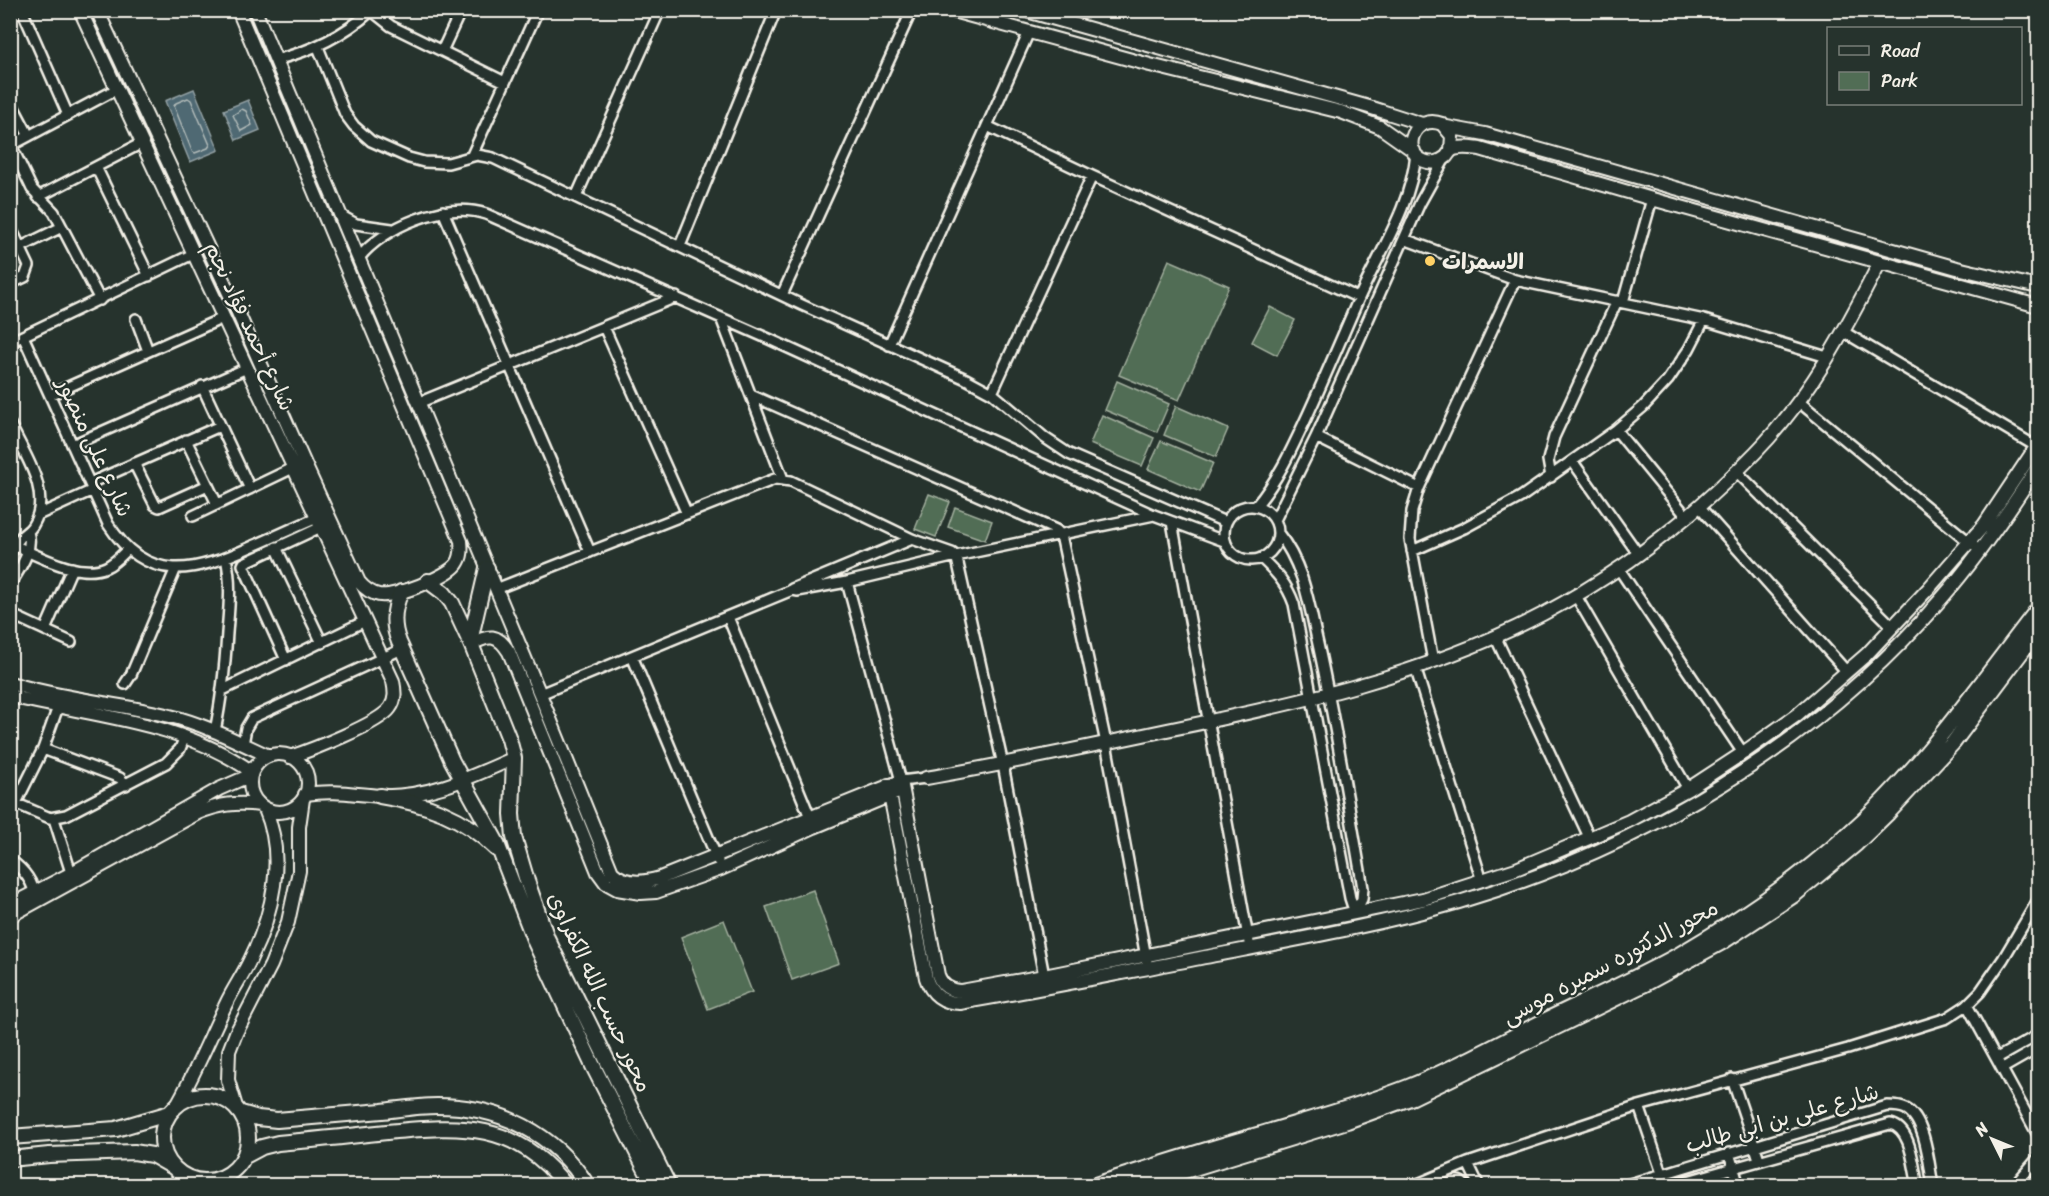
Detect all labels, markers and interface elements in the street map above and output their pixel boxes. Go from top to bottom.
legend [1827,27,2022,105]
text: Road [1881,35,1921,67]
text: Park [1881,65,1918,97]
street label: شارع أحمد فؤاد نجم [194,235,306,417]
place label: الاسمرات [1442,242,1524,281]
marker: الاسمرات [1423,254,1437,268]
street label: شارع على منصور [45,369,144,523]
street label: محور حسب الله الكفراوى [536,885,664,1099]
street label: محور الدكتوره سميره موسى [1494,888,1726,1036]
street label: شارع على بن ابى طالب [1681,1072,1883,1164]
north arrow [1962,1109,2022,1169]
text: N [1966,1115,1996,1144]

